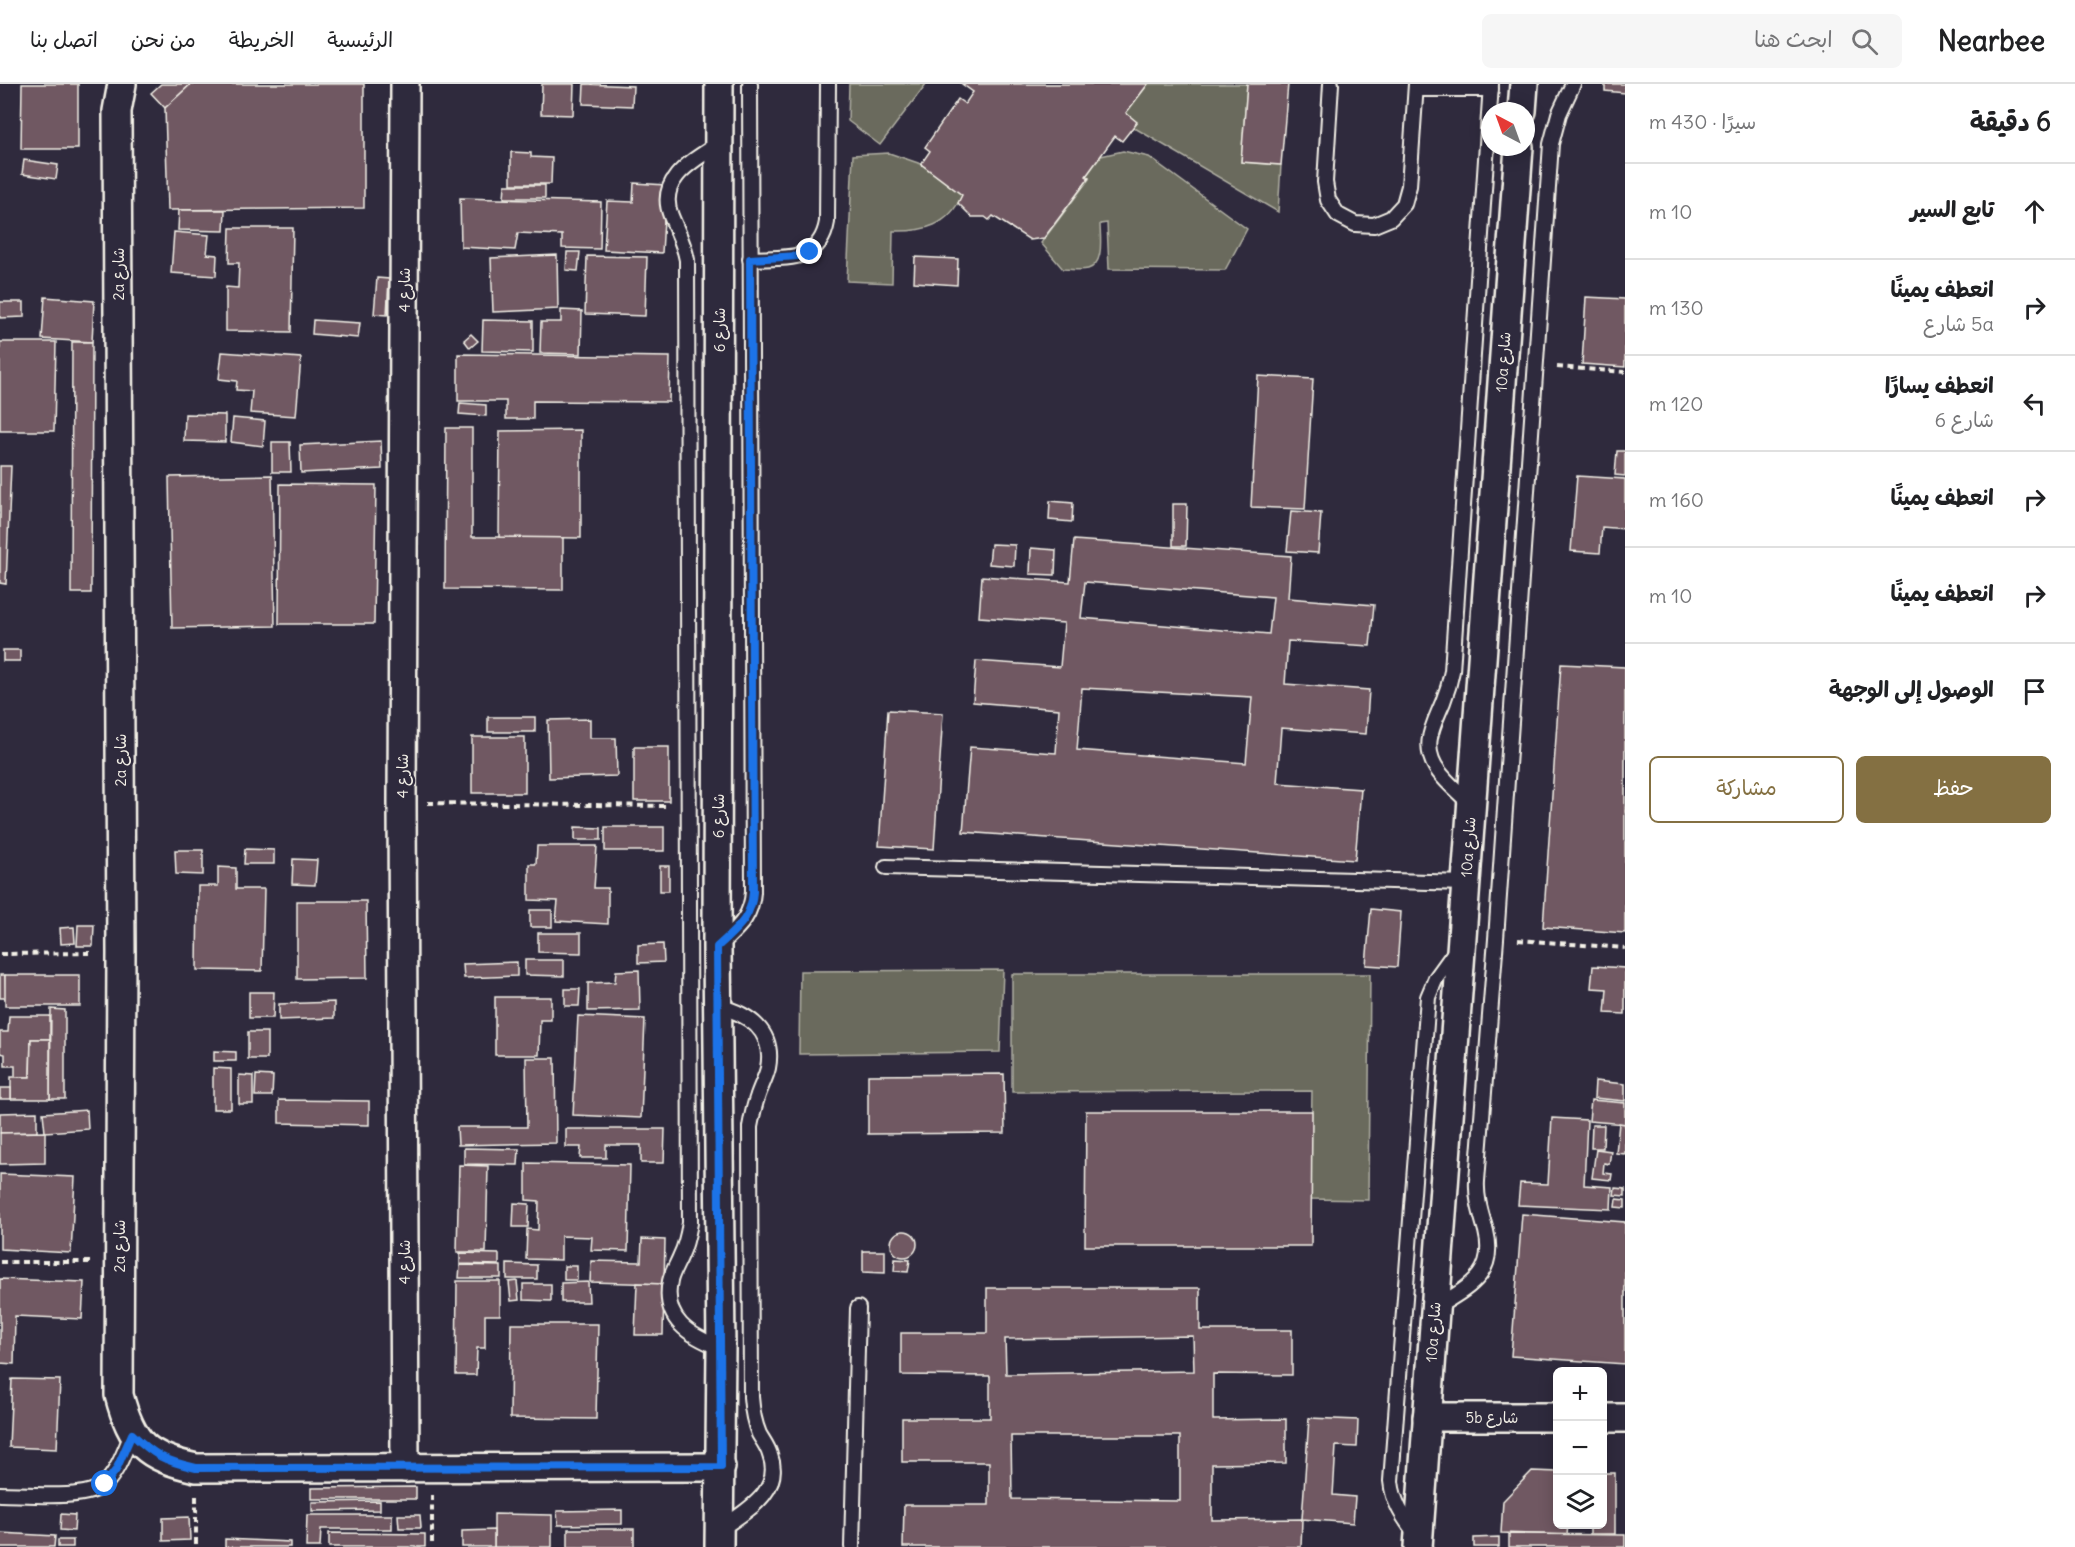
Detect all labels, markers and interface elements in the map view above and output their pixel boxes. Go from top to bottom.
search box [1482,14,1902,68]
text: Nearbee [1938,23,2045,59]
text: ابحث هنا [1754,25,1833,53]
icon: search [1848,25,1881,58]
text: اتصل بنا [30,26,98,53]
text: من نحن [131,26,196,53]
text: الخريطة [229,26,294,53]
text: الرئيسية [327,26,393,53]
north arrow [1481,102,1535,156]
text: 6 دقيقة [1970,105,2051,138]
text: سيرًا · 430 m [1649,109,1756,134]
text: تابع السير [1910,195,1994,223]
icon: ahead [2018,195,2051,228]
text: 10 m [1649,199,1692,224]
route end [796,238,822,264]
street label: 2a شارع [109,248,129,300]
street label: شارع 4 [395,268,415,312]
text: انعطف يمينًا [1891,275,1994,303]
icon: right [2018,291,2051,324]
text: 130 m [1649,295,1704,320]
street label: شارع 6 [710,308,730,352]
text: 5a شارع [1923,311,1994,336]
street label: 10a شارع [1491,331,1516,393]
text: انعطف يسارًا [1885,371,1994,399]
icon: left [2018,387,2051,420]
text: 120 m [1649,391,1703,416]
text: شارع 6 [1934,407,1994,432]
text: انعطف يمينًا [1891,483,1994,511]
icon: right [2018,483,2051,516]
text: 160 m [1649,487,1704,512]
text: انعطف يمينًا [1891,579,1994,607]
icon: right [2018,579,2051,612]
text: 10 m [1649,583,1692,608]
text: الوصول إلى الوجهة [1829,675,1994,703]
icon: arrive [2018,675,2051,708]
street label: 2a شارع [111,734,131,786]
street label: شارع 4 [393,754,413,798]
button: مشاركة [1649,756,1844,823]
button: حفظ [1856,756,2051,823]
street label: شارع 6 [709,794,729,838]
street label: 10a شارع [1456,816,1481,878]
street label: 2a شارع [110,1220,130,1272]
street label: شارع 4 [395,1240,415,1284]
street label: 10a شارع [1421,1301,1446,1363]
map controls [1553,1367,1607,1529]
button: + [1553,1367,1607,1421]
street label: 5b شارع [1466,1408,1518,1428]
button: − [1553,1421,1607,1475]
route start [91,1470,117,1496]
button: layers [1553,1475,1607,1529]

